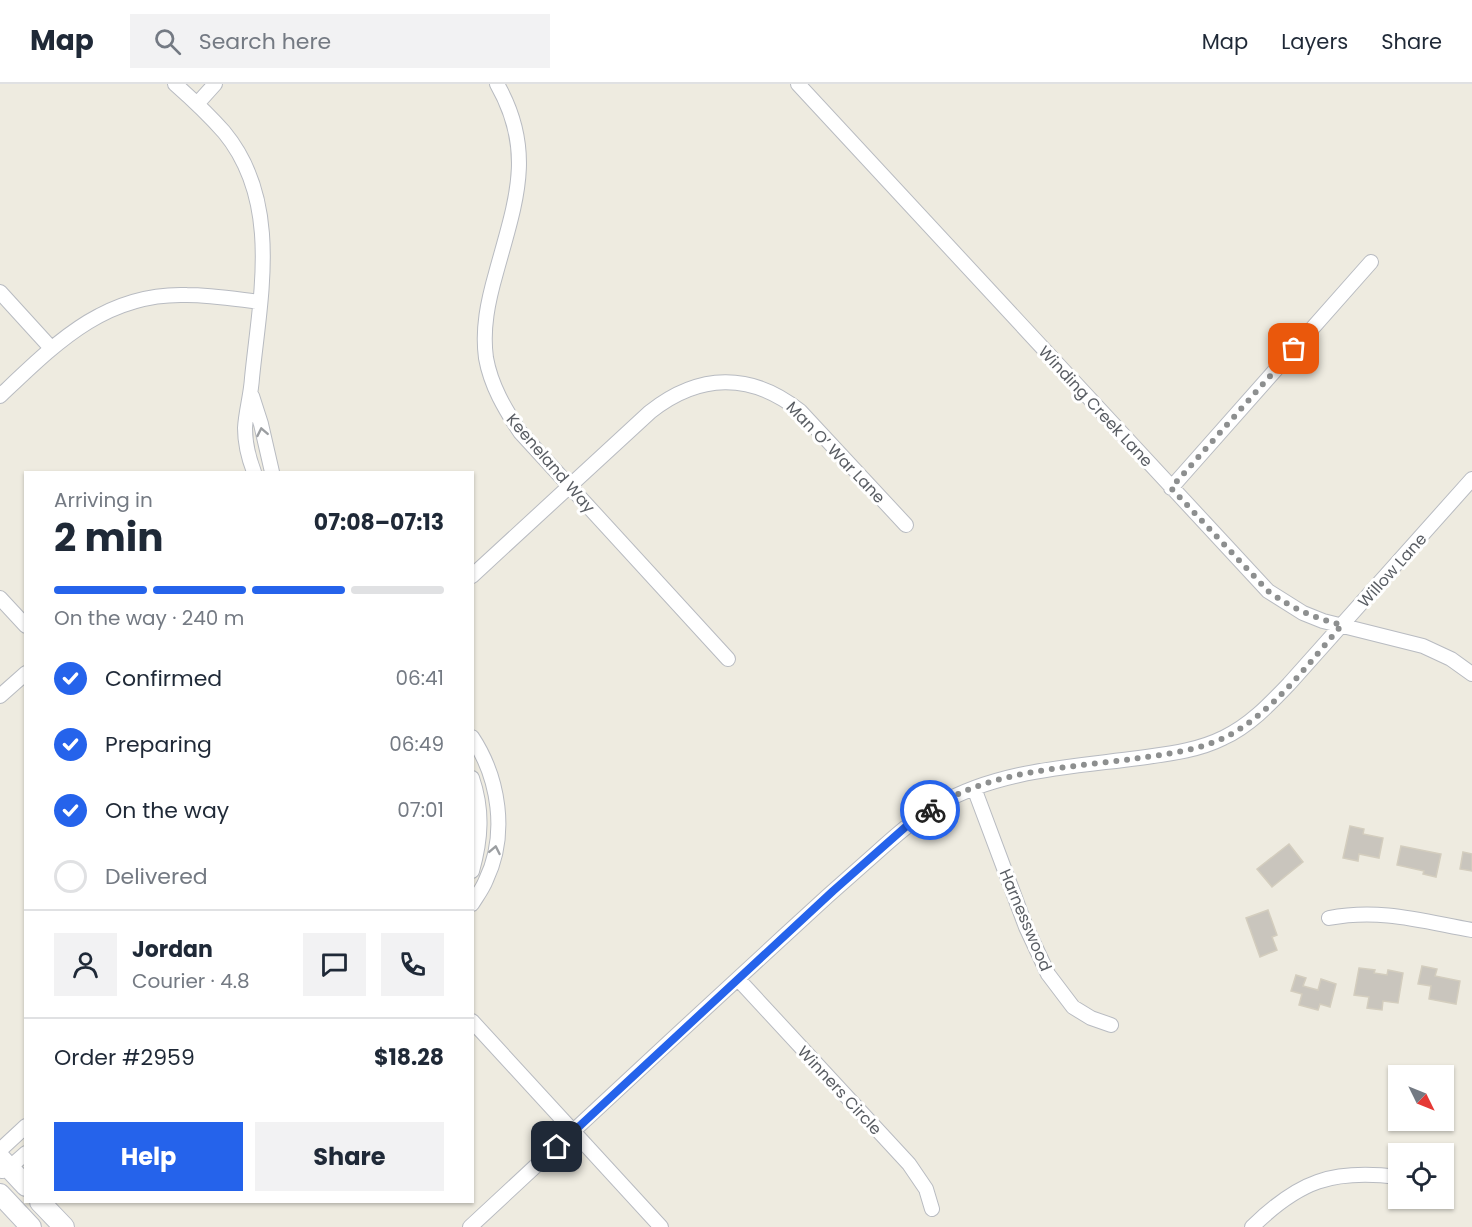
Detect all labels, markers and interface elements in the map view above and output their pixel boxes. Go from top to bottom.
search box [130,14,550,68]
text: Map [30,21,94,60]
icon: search [151,25,184,58]
text: Search here [199,26,331,57]
text: Map [1202,27,1248,56]
text: Layers [1281,27,1348,56]
text: Share [1381,27,1442,56]
pin [1268,323,1319,374]
icon: bag [1277,332,1310,365]
street label: Winding Creek Lane [1033,341,1158,472]
street label: Man O’ War Lane [781,396,891,509]
street label: Keeneland Way [501,409,600,518]
one-way arrow [257,427,270,437]
text: Arriving in [54,486,153,514]
text: 07:08–07:13 [314,507,444,538]
text: 2 min [54,510,164,565]
street label: Willow Lane [1353,528,1432,613]
text: On the way · 240 m [54,604,244,632]
icon: check [54,662,87,695]
text: Confirmed [105,663,222,694]
text: 06:41 [396,664,444,692]
icon: check [54,728,87,761]
text: Preparing [105,729,212,760]
text: 06:49 [389,730,444,758]
courier [900,780,960,840]
icon: check [54,794,87,827]
icon: bike [914,794,947,827]
text: On the way [105,795,229,826]
text: 07:01 [397,796,444,824]
one-way arrow [488,846,501,856]
text: Delivered [105,861,208,892]
street label: Harnesswood [994,865,1057,975]
button: person [54,933,117,996]
button: chat [303,933,366,996]
button: phone [381,933,444,996]
text: Jordan [132,934,213,965]
text: Courier · 4.8 [132,967,250,995]
street label: Winners Circle [792,1041,887,1140]
text: Order #2959 [54,1042,195,1073]
text: $18.28 [374,1042,444,1073]
north arrow [1388,1065,1454,1131]
map controls [1388,1065,1454,1209]
pin [531,1121,582,1172]
button: Help [54,1122,243,1191]
button: Share [255,1122,444,1191]
icon: home [540,1130,573,1163]
button: locate [1388,1143,1454,1209]

